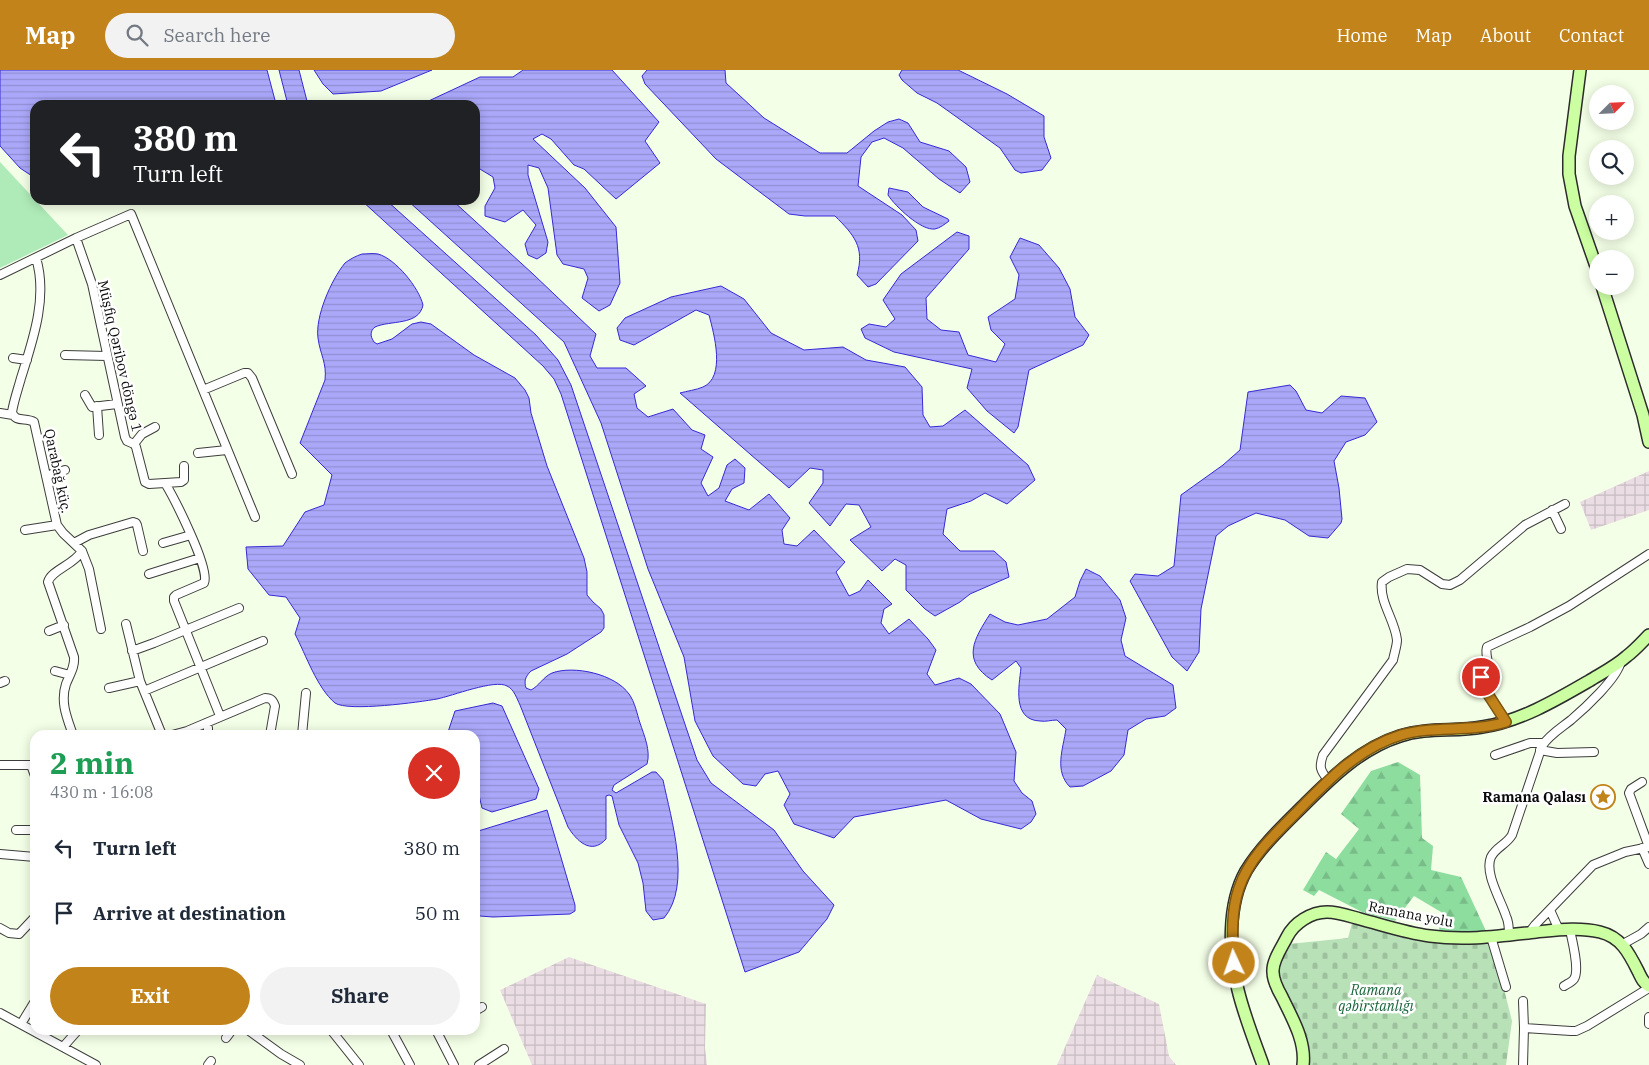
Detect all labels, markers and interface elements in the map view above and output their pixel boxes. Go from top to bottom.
search box [105,13,455,58]
text: Map [25,19,75,51]
icon: search [123,21,151,49]
text: Search here [163,23,270,47]
text: Home [1336,24,1388,47]
text: Map [1416,24,1452,47]
text: About [1480,24,1531,47]
text: Contact [1559,24,1624,47]
north arrow [1589,85,1634,130]
map controls [1589,85,1634,295]
text: 380 m [133,115,238,161]
icon: left [50,120,115,185]
button: search [1589,140,1634,185]
text: Turn left [133,159,223,188]
button: + [1589,195,1634,240]
button: − [1589,250,1634,295]
street label: Müşfiq Qəribov döngə 1 [94,278,146,434]
street label: Qarabağ küç. [40,427,76,515]
pin [1460,656,1502,698]
icon: arrive [1467,663,1495,691]
text: 2 min [50,743,134,782]
button: close [408,747,460,799]
text: 430 m · 16:08 [50,782,153,802]
place icon: Ramana Qalası [1590,784,1616,810]
place label: Ramana Qalası [1483,788,1586,806]
icon: left [50,834,78,862]
text: Turn left [93,836,176,860]
text: 380 m [403,836,460,860]
street label: Ramana yolu [1367,897,1455,931]
icon: arrive [50,899,78,927]
text: Arrive at destination [93,901,286,925]
text: 50 m [415,901,460,925]
position arrow [1207,936,1259,988]
button: Exit [50,967,250,1025]
button: Share [260,967,460,1025]
park label: Ramana qəbirstanlığı [1338,981,1415,1015]

